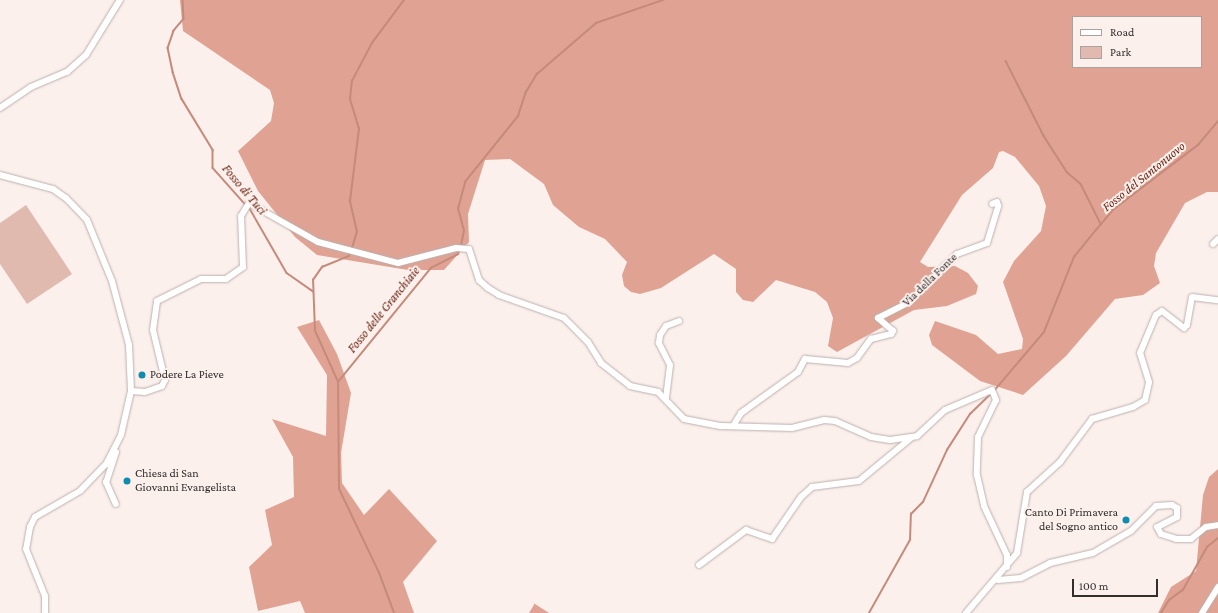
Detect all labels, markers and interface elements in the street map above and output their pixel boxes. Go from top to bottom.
legend [1072,16,1202,68]
text: Road [1110,25,1134,39]
text: Park [1110,45,1131,59]
water label: Fosso del Santonuovo [1099,139,1189,215]
water label: Fosso di Tuci [218,161,270,219]
street label: Via della Fonte [900,250,960,310]
water label: Fosso delle Granchiaie [344,264,424,356]
place label: Podere La Pieve [150,368,224,382]
marker: Podere La Pieve [137,370,147,380]
place label: Chiesa di San Giovanni Evangelista [135,467,236,495]
marker: Chiesa di San Giovanni Evangelista [122,476,132,486]
place label: Canto Di Primavera del Sogno antico [1025,506,1118,534]
marker: Canto Di Primavera del Sogno antico [1121,515,1131,525]
scale bar [1074,571,1160,597]
text: 100 m [1079,579,1108,593]

